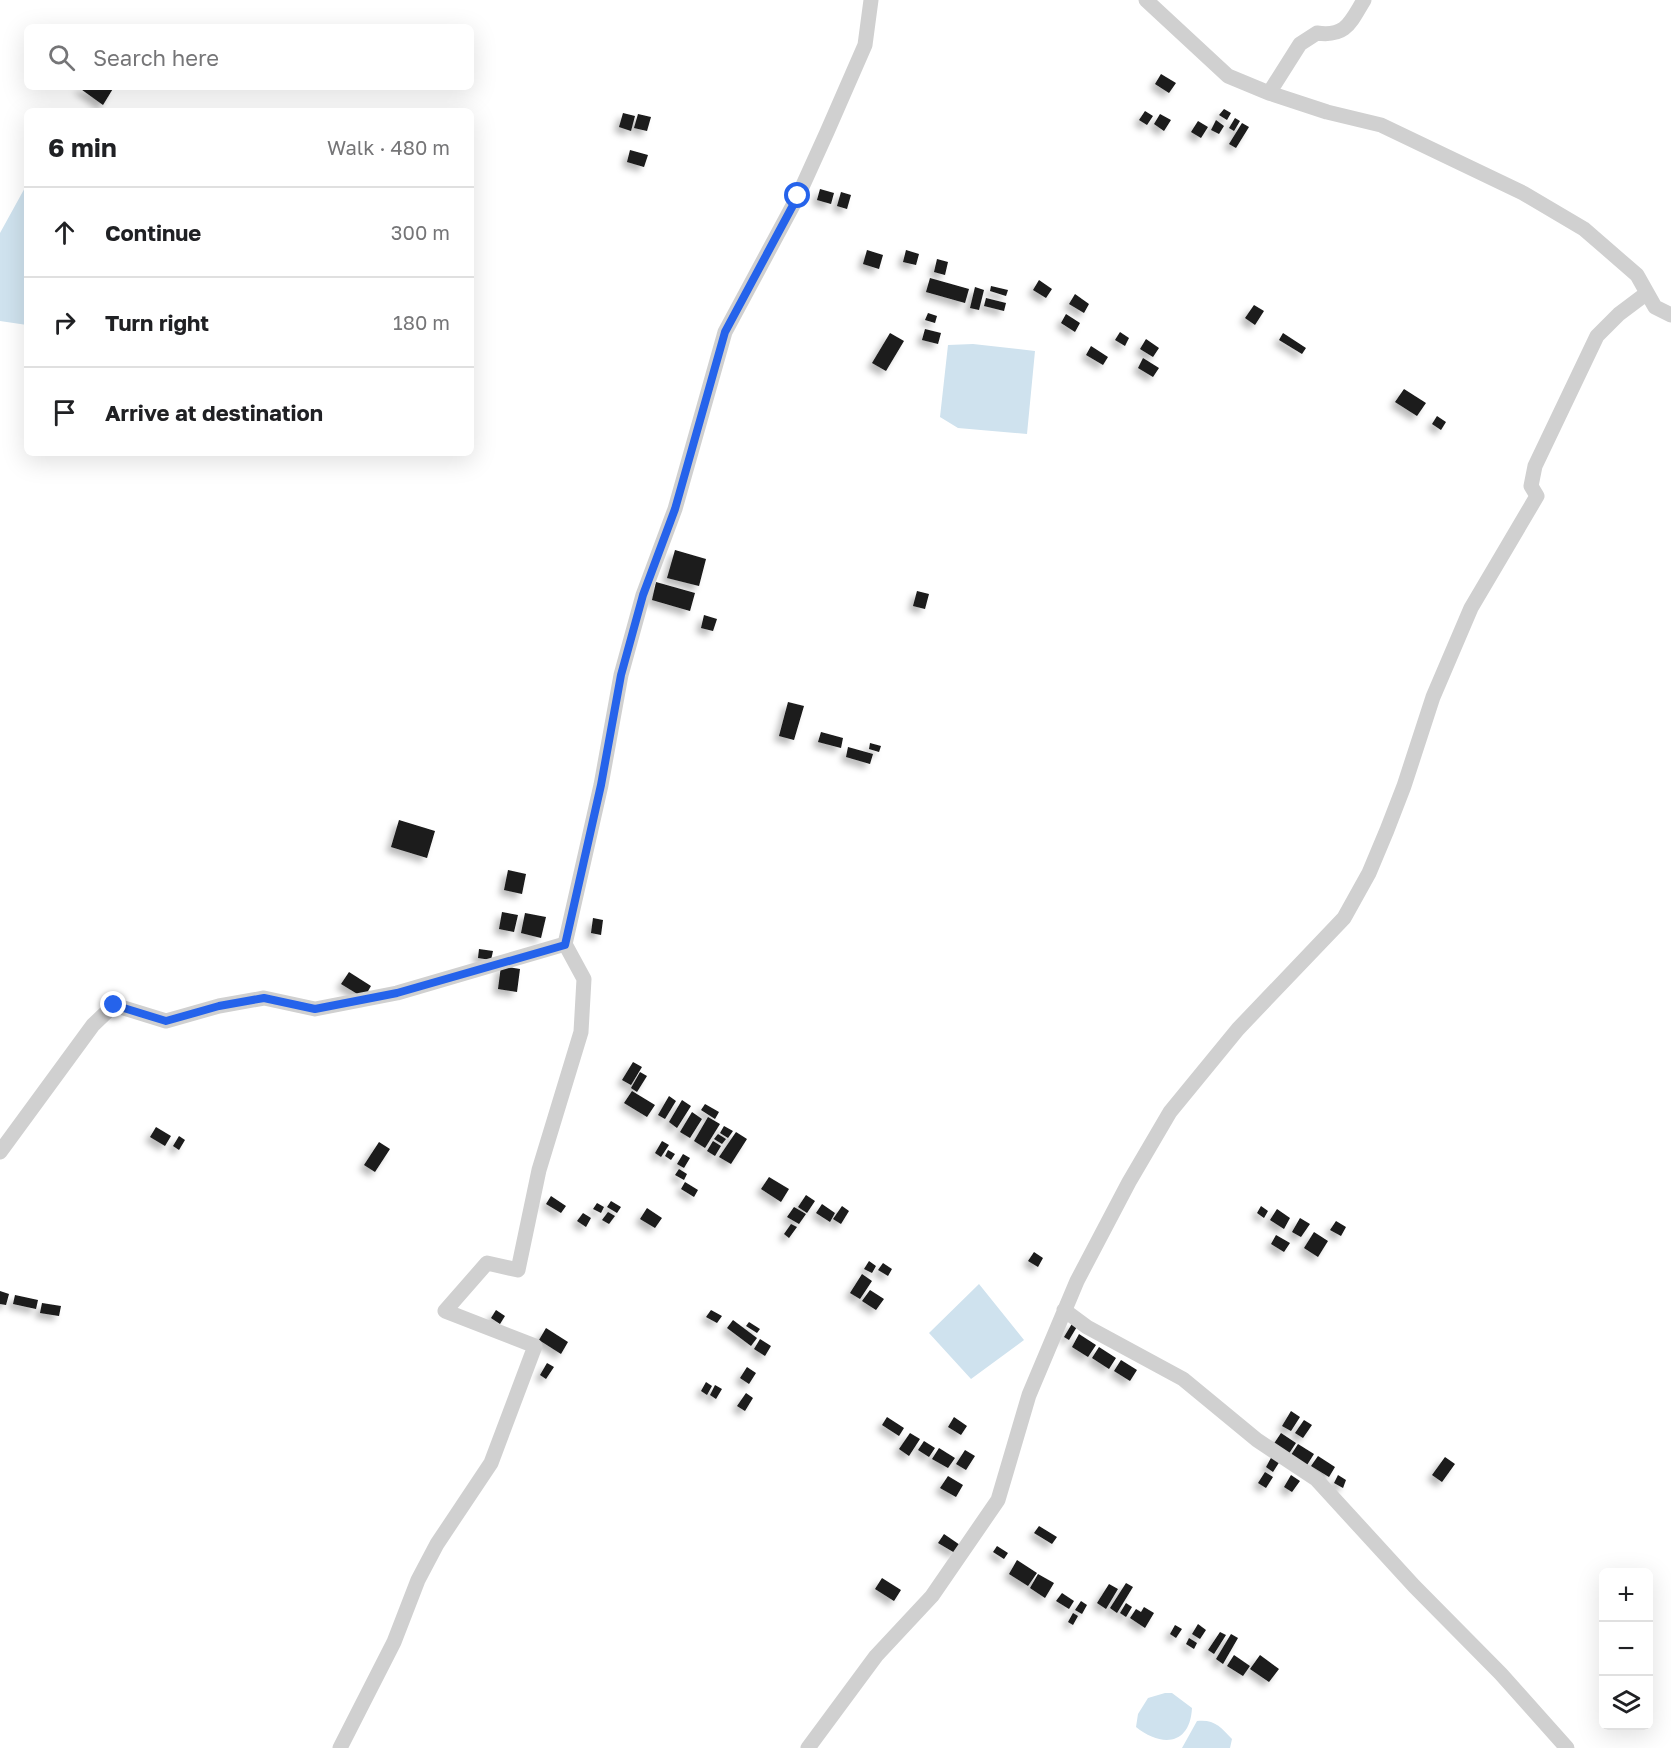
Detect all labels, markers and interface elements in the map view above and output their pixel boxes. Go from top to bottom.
search box [24,24,474,90]
icon: search [45,41,78,74]
text: Search here [93,44,219,71]
text: 6 min [48,132,117,163]
text: Walk · 480 m [327,135,450,159]
route start [784,182,810,208]
icon: ahead [48,216,81,249]
text: Continue [105,219,201,246]
text: 300 m [391,220,450,244]
icon: right [48,306,81,339]
text: Turn right [105,309,209,336]
text: 180 m [393,310,450,334]
icon: arrive [48,396,81,429]
text: Arrive at destination [105,399,323,426]
route end [100,991,126,1017]
map controls [1599,1568,1653,1730]
button: + [1599,1568,1653,1622]
button: − [1599,1622,1653,1676]
button: layers [1599,1676,1653,1730]

